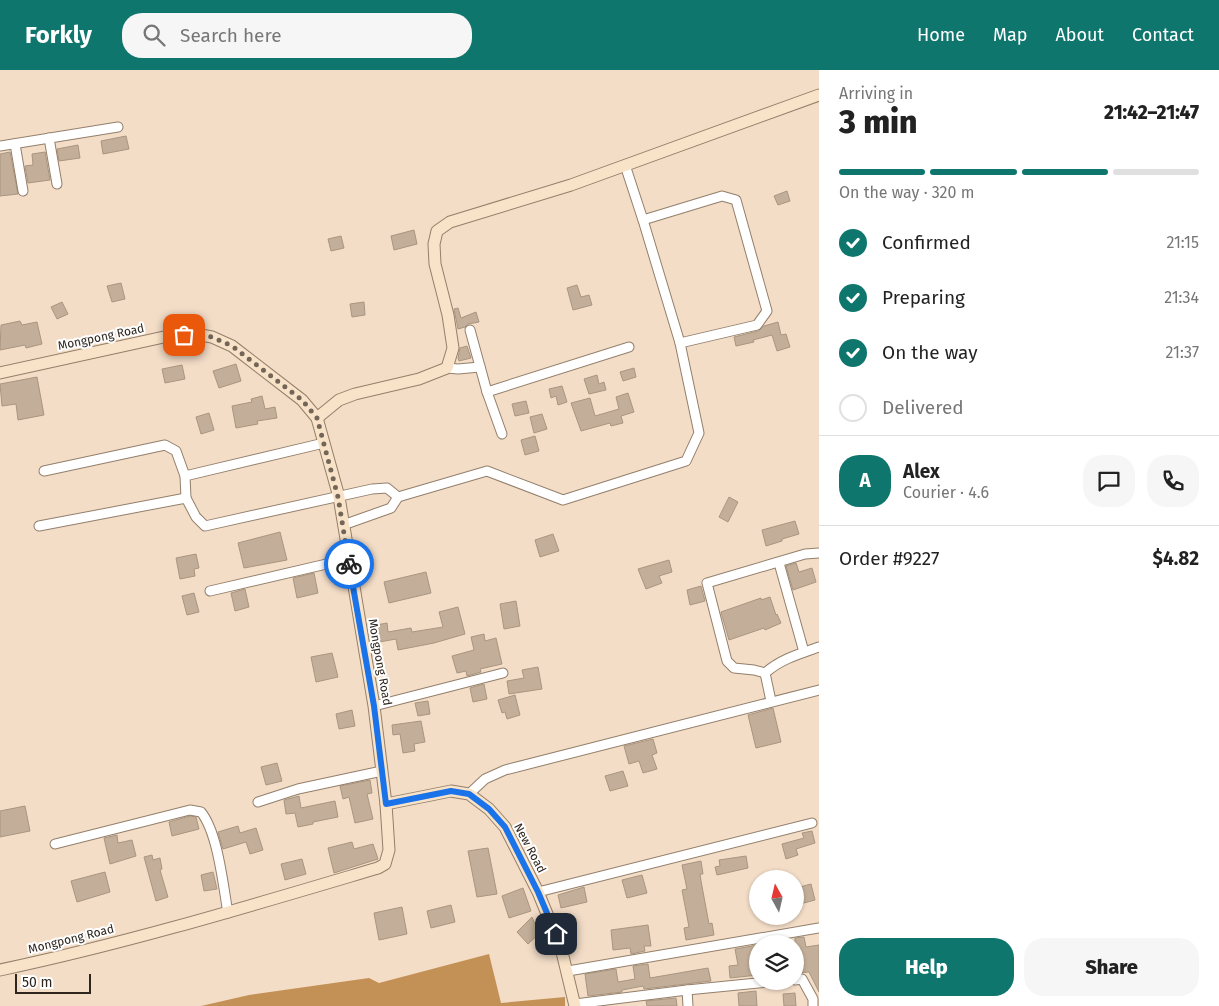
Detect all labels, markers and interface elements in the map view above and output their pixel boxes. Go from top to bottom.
search box [122,13,472,58]
text: Forkly [25,21,92,49]
icon: search [140,21,168,49]
text: Search here [180,24,282,47]
text: Home [917,24,965,46]
text: Map [993,24,1027,46]
text: About [1055,24,1104,46]
text: Contact [1132,24,1194,46]
text: Arriving in [839,84,913,103]
text: 21:42–21:47 [1104,101,1199,124]
text: 3 min [839,103,917,141]
text: On the way · 320 m [839,183,974,202]
icon: check [839,229,867,257]
text: Confirmed [882,231,971,254]
text: 21:15 [1166,233,1199,252]
icon: check [839,284,867,312]
text: Preparing [882,286,965,309]
text: 21:34 [1164,288,1199,307]
pin [163,314,205,356]
street label: Mongpong Road [57,321,145,353]
icon: bag [170,321,198,349]
icon: check [839,339,867,367]
text: On the way [882,341,978,364]
text: 21:37 [1166,343,1199,362]
text: Delivered [882,396,964,419]
button: chat [1083,455,1135,507]
button: phone [1147,455,1199,507]
text: Alex [903,460,940,483]
text: A [859,469,871,492]
text: Courier · 4.6 [903,483,989,502]
courier [324,539,374,589]
text: Order #9227 [839,547,939,570]
text: $4.82 [1153,547,1199,570]
icon: bike [335,550,363,578]
street label: Mongpong Road [365,618,395,706]
street label: New Road [511,821,549,875]
north arrow [749,870,804,925]
map controls [749,870,804,990]
pin [535,913,577,955]
icon: home [542,920,570,948]
street label: Mongpong Road [27,922,115,956]
button: layers [749,935,804,990]
button: Help [839,938,1014,996]
button: Share [1024,938,1199,996]
scale bar [15,971,91,994]
text: 50 m [22,974,53,991]

